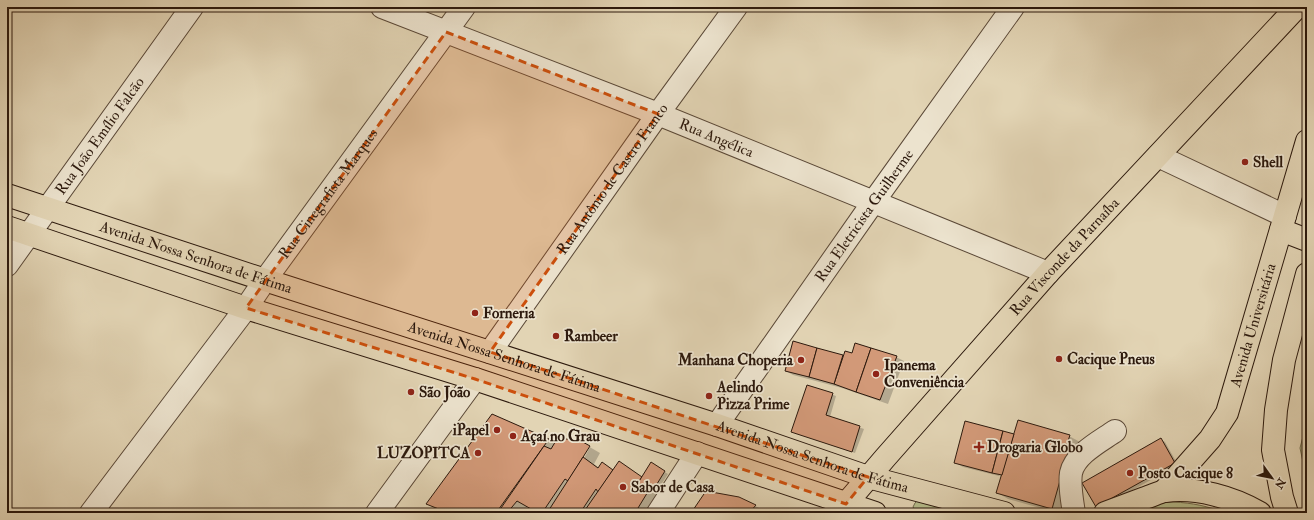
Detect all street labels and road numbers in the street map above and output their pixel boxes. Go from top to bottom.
street label: Rua João Emílio Falcão [51,73,148,198]
street label: Rua Antônio de Castro Franco [552,100,672,258]
street label: Rua Angélica [676,114,757,162]
street label: Rua Cinegrafista Marques [274,125,382,262]
street label: Rua Eletricista Guilherme [811,145,918,286]
street label: Rua Visconde da Parnaíba [1005,193,1124,320]
street label: Avenida Nossa Senhora de Fátima [96,216,295,298]
street label: Avenida Universitária [1225,260,1280,390]
street label: Avenida Nossa Senhora de Fátima [405,317,604,397]
street label: Avenida Nossa Senhora de Fátima [713,416,911,497]

